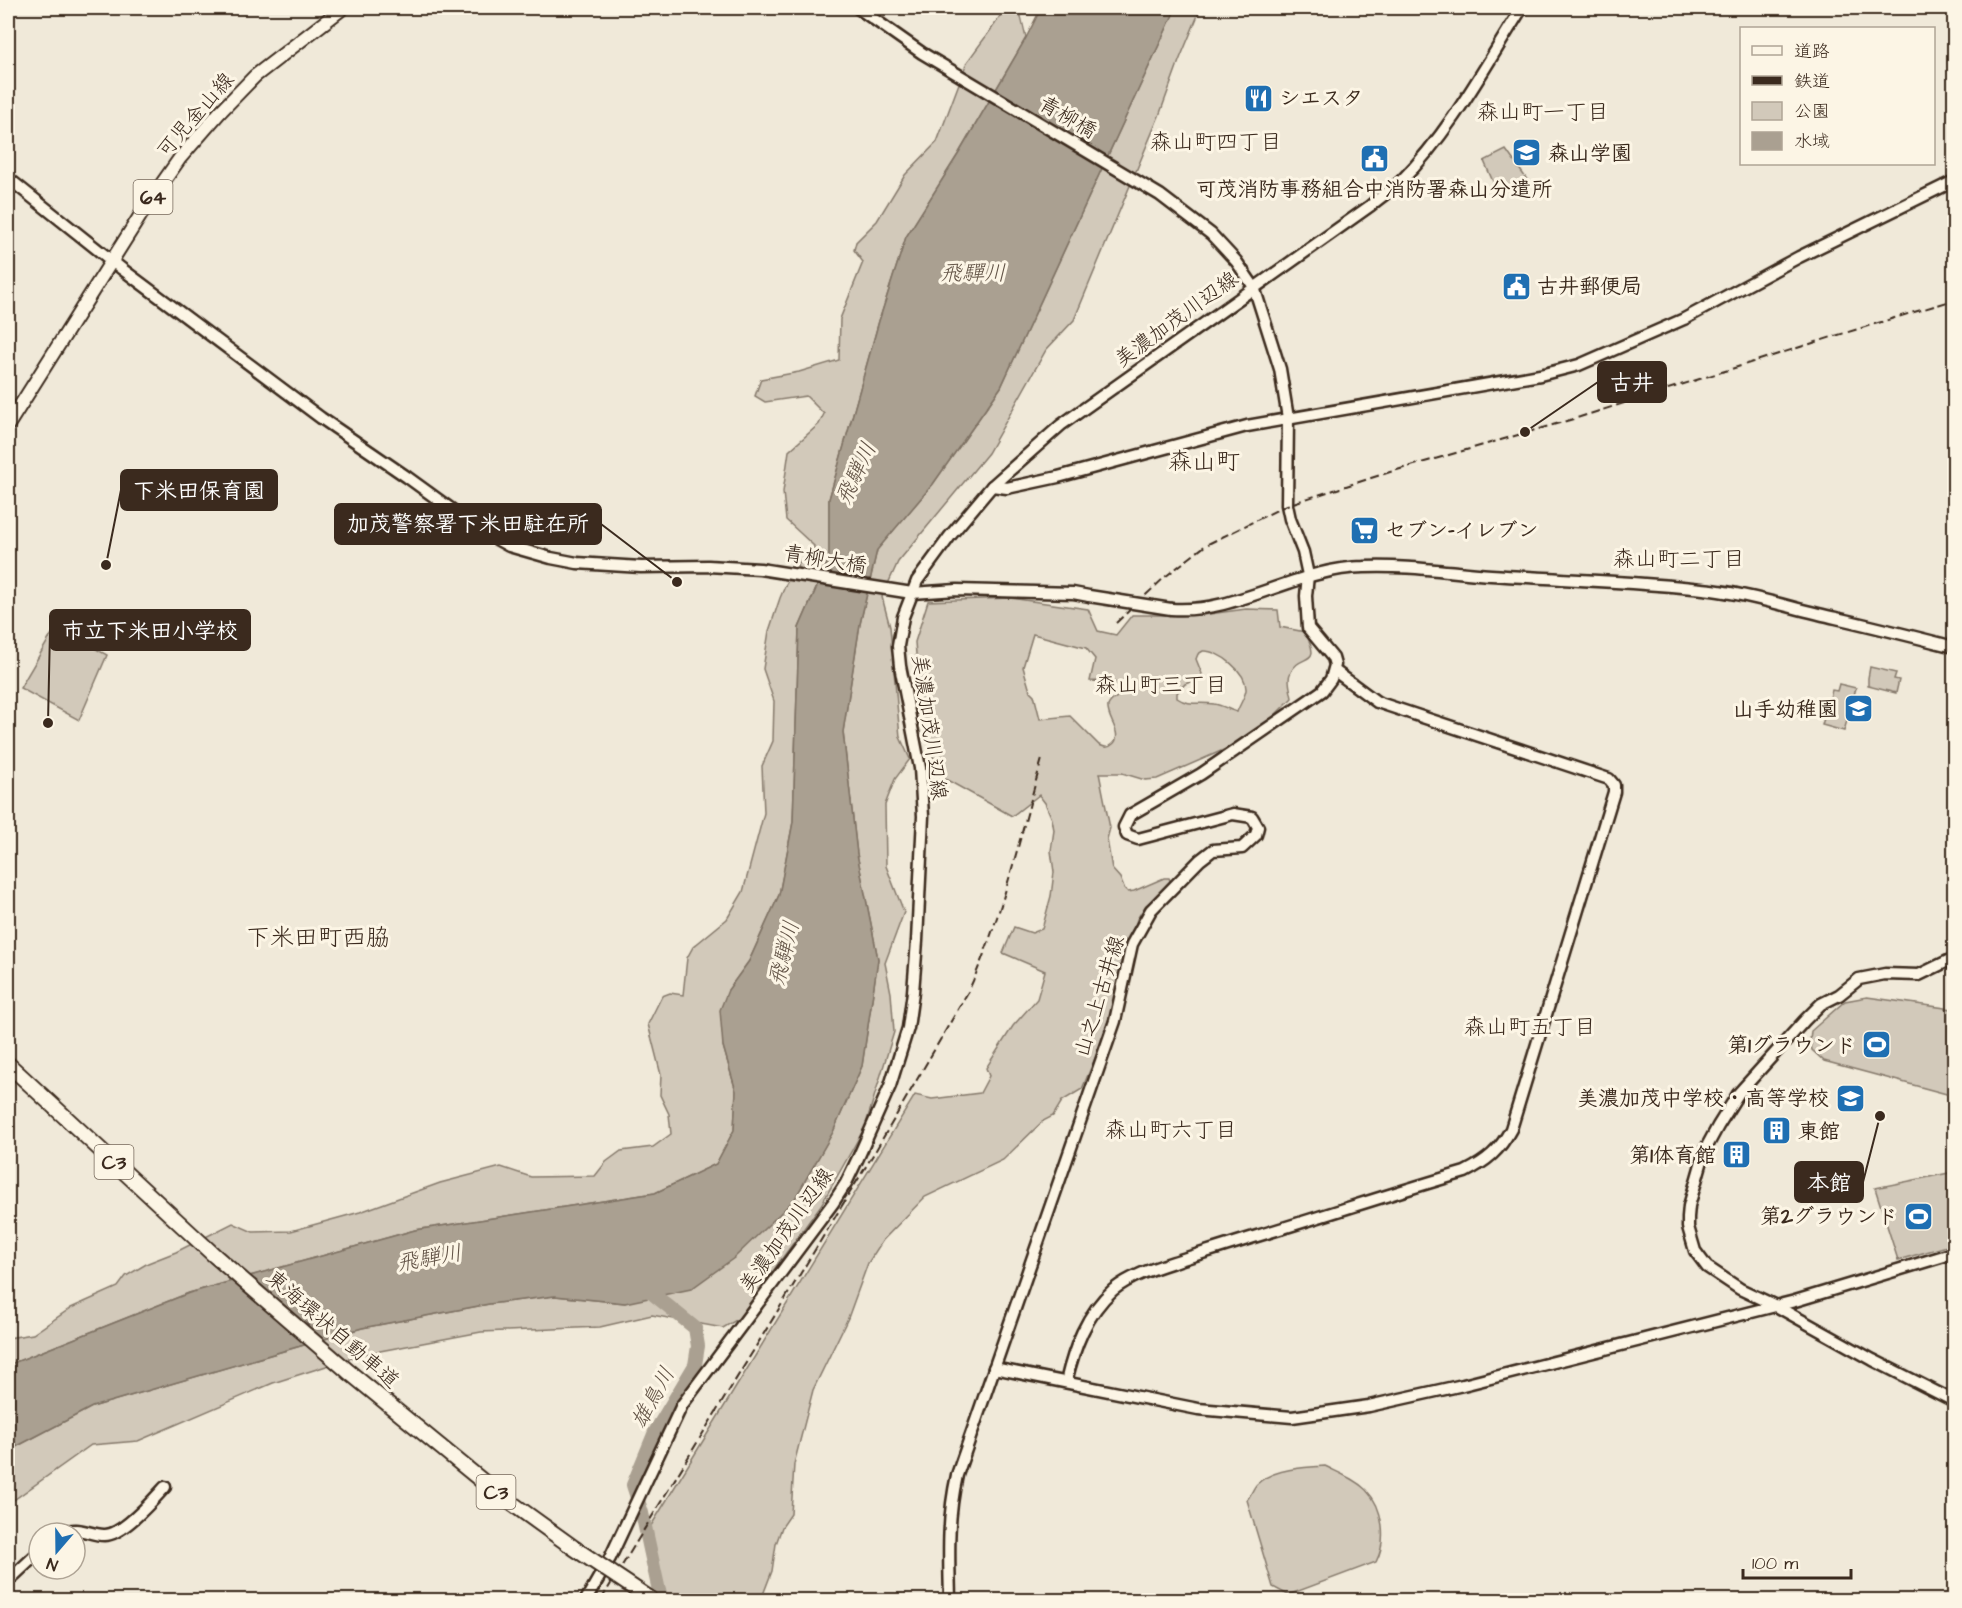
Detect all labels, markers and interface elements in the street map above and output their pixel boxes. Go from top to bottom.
legend [1740,27,1935,165]
text: 道路 [1794,39,1830,64]
street label: 可児金山線 [150,66,241,164]
text: 鉄道 [1794,69,1830,94]
restaurant icon: シエスタ [1242,82,1274,114]
place label: シエスタ [1279,84,1363,113]
street label: 青柳橋 [1033,89,1102,146]
district label: 森山町一丁目 [1477,97,1609,128]
text: 公園 [1794,99,1830,124]
district label: 森山町四丁目 [1150,127,1282,158]
text: 水域 [1794,129,1830,154]
school or university icon: 森山学園 [1511,137,1543,169]
place label: 森山学園 [1548,139,1632,168]
public building icon: 可茂消防事務組合中消防署森山分遣所 [1358,142,1390,174]
place label: 可茂消防事務組合中消防署森山分遣所 [1196,175,1553,204]
road number: 64 [134,180,172,214]
water label: 飛驒川 [940,258,1006,289]
street label: 美濃加茂川辺線 [1108,264,1244,374]
public building icon: 古井郵便局 [1500,270,1532,302]
place label: 古井郵便局 [1537,272,1642,301]
callout: 古井 [1598,362,1666,402]
text: 古井 [1610,368,1654,399]
water label: 飛騨川 [828,437,884,510]
district label: 森山町 [1168,445,1240,479]
callout: 下米田保育園 [121,470,277,510]
text: 下米田保育園 [133,476,265,507]
callout: 加茂警察署下米田駐在所 [335,504,601,544]
text: 加茂警察署下米田駐在所 [347,509,589,540]
supermarket icon: セブン-イレブン [1348,514,1380,546]
place label: セブン-イレブン [1385,516,1539,545]
street label: 青柳大橋 [781,539,869,580]
district label: 森山町二丁目 [1613,544,1745,575]
callout: 市立下米田小学校 [50,610,250,650]
text: 市立下米田小学校 [62,616,238,647]
street label: 美濃加茂川辺線 [905,652,954,802]
district label: 森山町三丁目 [1095,670,1227,701]
school or university icon: 山手幼稚園 [1843,693,1875,725]
place label: 山手幼稚園 [1733,695,1838,724]
water label: 飛騨川 [761,918,807,989]
district label: 下米田町西脇 [246,921,390,955]
street label: 山之上古井線 [1067,932,1132,1061]
district label: 森山町五丁目 [1464,1012,1596,1043]
sports icon: 第1グラウンド [1861,1029,1893,1061]
place label: 第1グラウンド [1727,1031,1856,1060]
school or university icon: 美濃加茂中学校・高等学校 [1834,1082,1866,1114]
place label: 美濃加茂中学校・高等学校 [1577,1084,1829,1113]
district label: 森山町六丁目 [1105,1115,1237,1146]
building icon: 東館 [1761,1115,1793,1147]
place label: 東館 [1798,1117,1840,1146]
building icon: 第1体育館 [1721,1139,1753,1171]
place label: 第1体育館 [1629,1141,1716,1170]
road number: C3 [94,1145,134,1179]
street label: 美濃加茂川辺線 [732,1162,840,1299]
callout: 本館 [1795,1162,1863,1202]
text: 本館 [1807,1168,1851,1199]
sports icon: 第2グラウンド [1903,1200,1935,1232]
place label: 第2グラウンド [1760,1202,1898,1231]
water label: 飛騨川 [394,1237,464,1279]
street label: 東海環状自動車道 [260,1263,406,1395]
water label: 雄鳥川 [624,1361,683,1434]
road number: C3 [476,1475,516,1509]
north arrow [27,1521,87,1581]
scale bar [1743,1542,1851,1580]
text: 100 m [1752,1551,1798,1576]
text: N [44,1552,61,1576]

